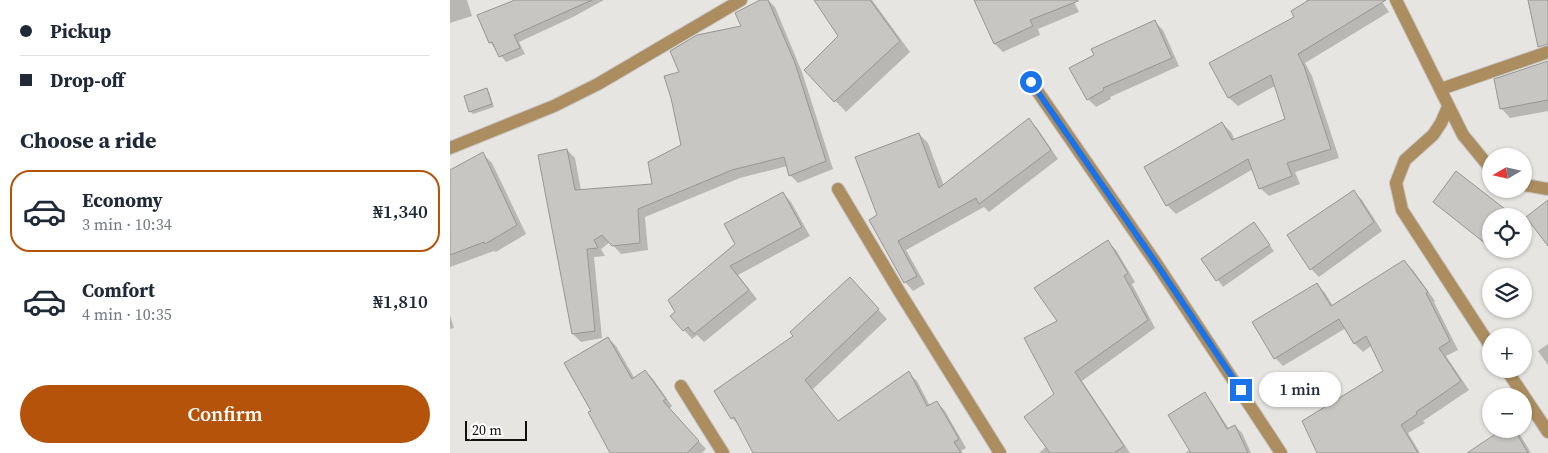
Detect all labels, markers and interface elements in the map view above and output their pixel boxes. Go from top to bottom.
text: Pickup [50,18,111,44]
text: Drop-off [50,67,124,93]
route start [1020,71,1042,93]
text: Choose a ride [20,125,157,155]
north arrow [1482,148,1532,198]
map controls [1482,148,1532,438]
text: Economy [82,187,163,213]
icon: car [22,189,67,234]
text: ₦1,340 [373,198,428,224]
button: locate [1482,208,1532,258]
text: 3 min · 10:34 [82,213,172,235]
button: layers [1482,268,1532,318]
text: Comfort [82,277,155,303]
icon: car [22,279,67,324]
text: ₦1,810 [373,288,428,314]
text: 4 min · 10:35 [82,303,172,325]
button: + [1482,328,1532,378]
callout: 1 min [1258,372,1341,408]
text: 1 min [1279,378,1321,400]
route end [1230,379,1252,401]
button: Confirm [20,385,430,443]
button: − [1482,388,1532,438]
scale bar [465,418,528,441]
text: 20 m [472,420,502,440]

